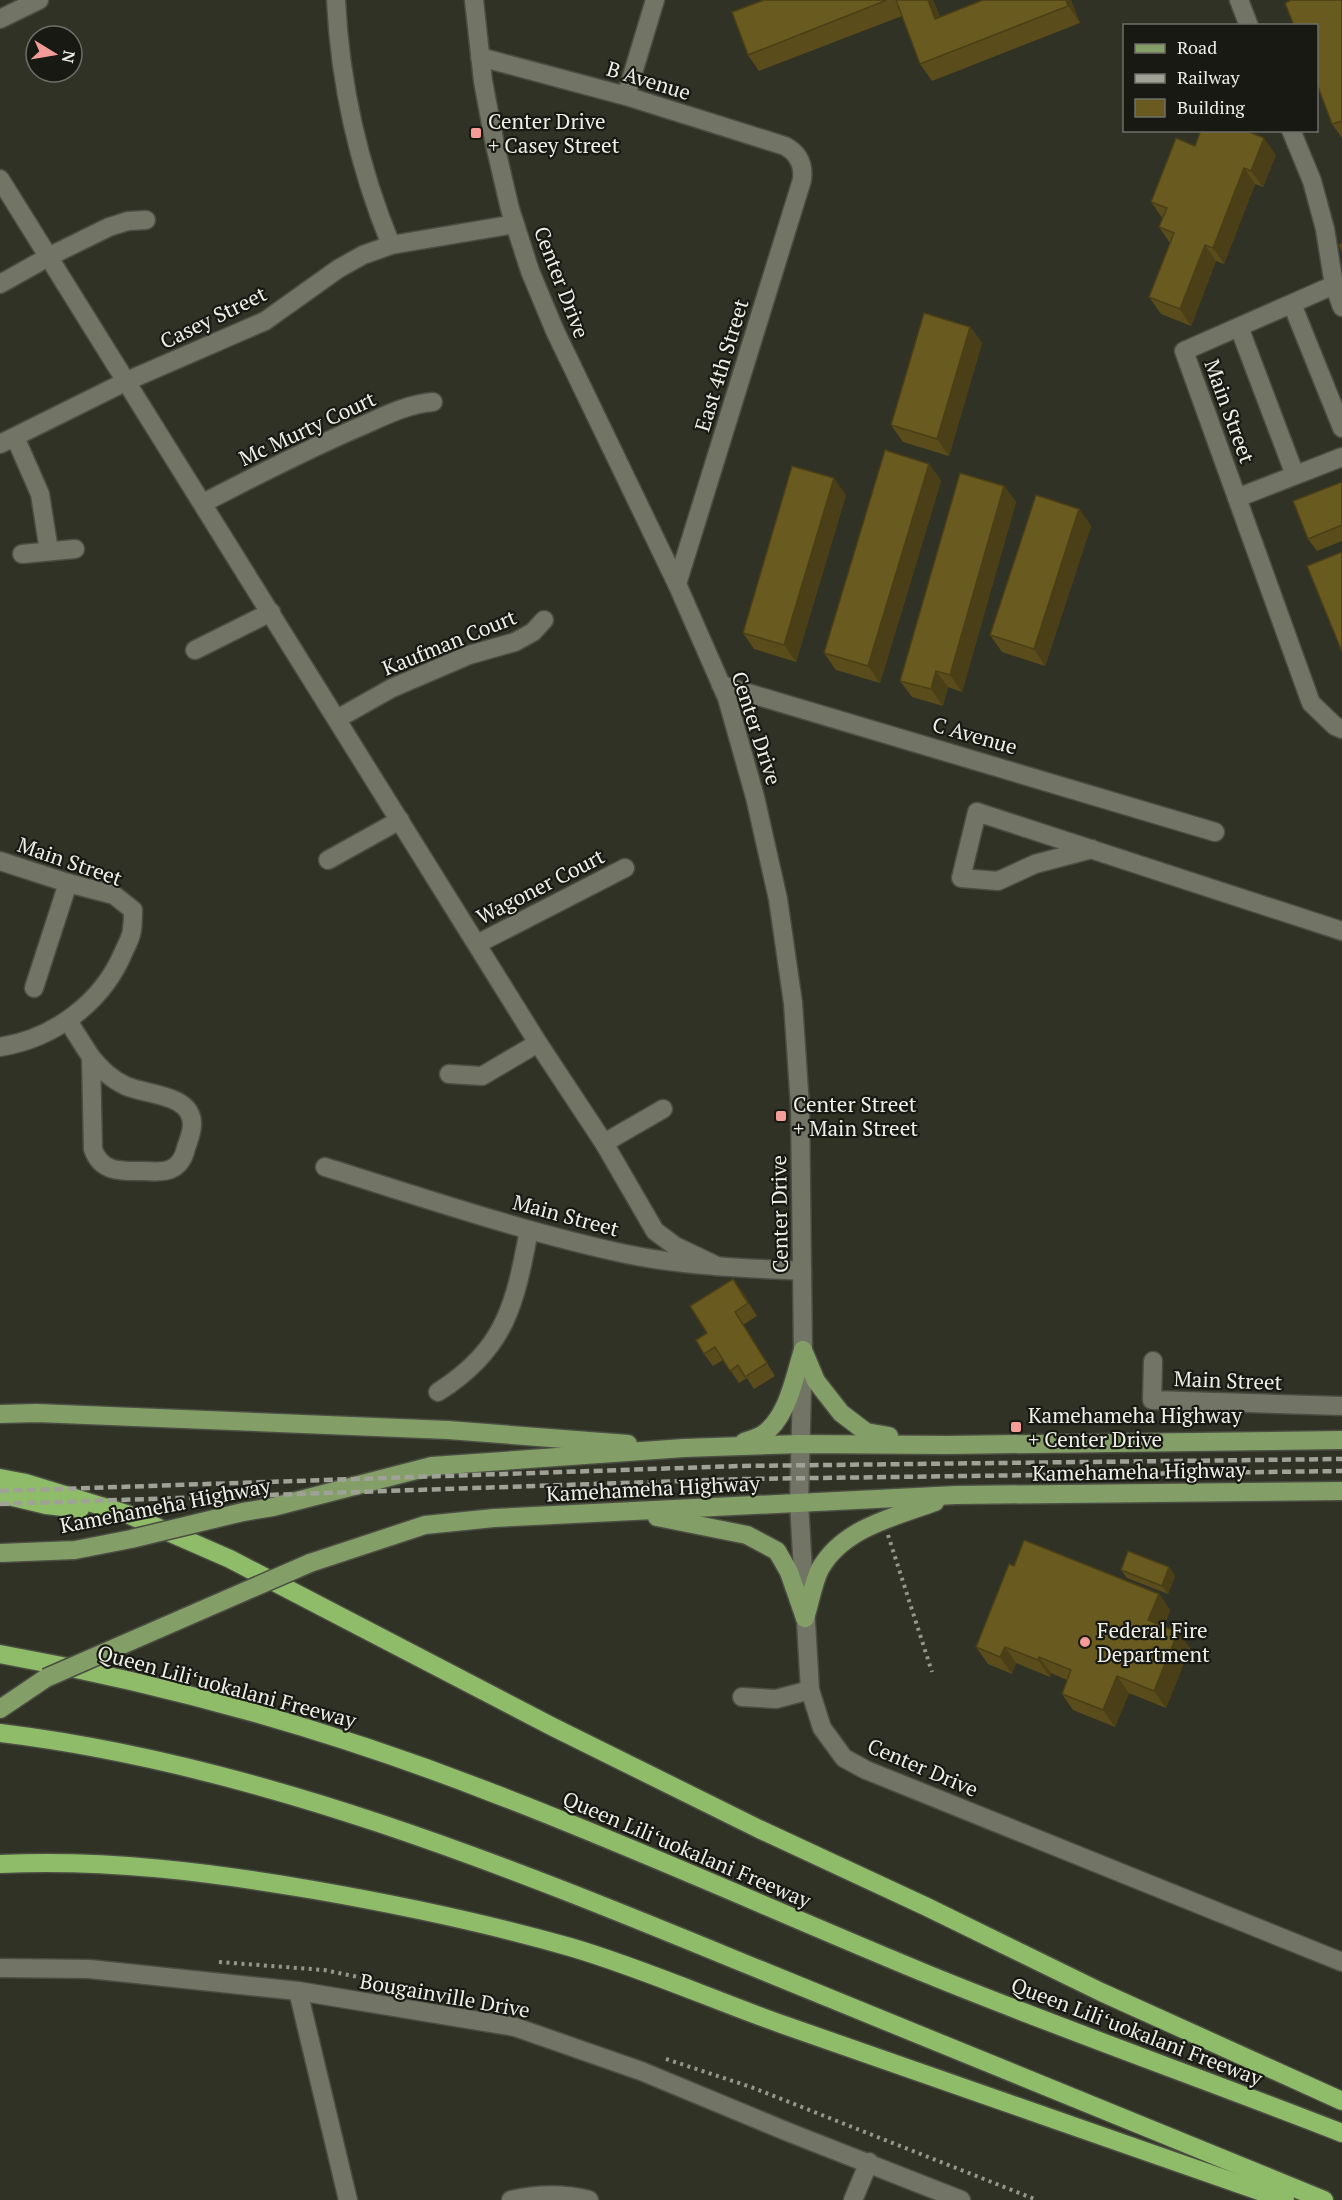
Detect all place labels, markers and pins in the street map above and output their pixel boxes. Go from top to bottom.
place label: Center Drive + Casey Street [488,107,620,159]
marker: Center Drive + Casey Street [469,126,483,140]
place label: Center Street + Main Street [793,1090,918,1142]
marker: Center Street + Main Street [774,1109,788,1123]
place label: Kamehameha Highway + Center Drive [1028,1401,1242,1453]
marker: Kamehameha Highway + Center Drive [1009,1420,1023,1434]
place label: Federal Fire Department [1097,1616,1210,1668]
marker: Federal Fire Department [1078,1635,1092,1649]

